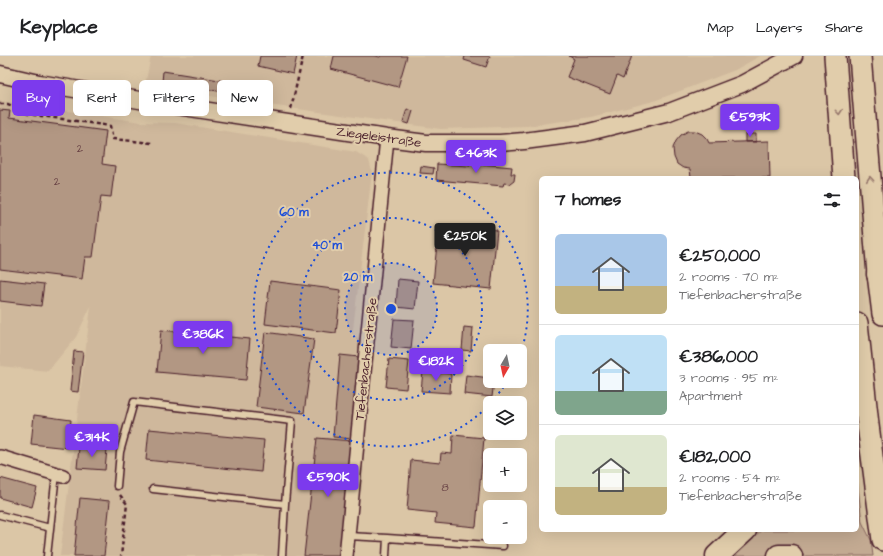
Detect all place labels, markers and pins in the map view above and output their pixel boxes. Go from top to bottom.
pin: €593K [722,104,778,138]
pin: €463K [448,140,504,174]
pin: €250K [437,223,493,257]
centre of rings [384,302,398,316]
pin: €386K [175,321,231,355]
pin: €182K [408,348,464,382]
pin: €314K [64,424,120,458]
pin: €590K [300,464,356,498]

